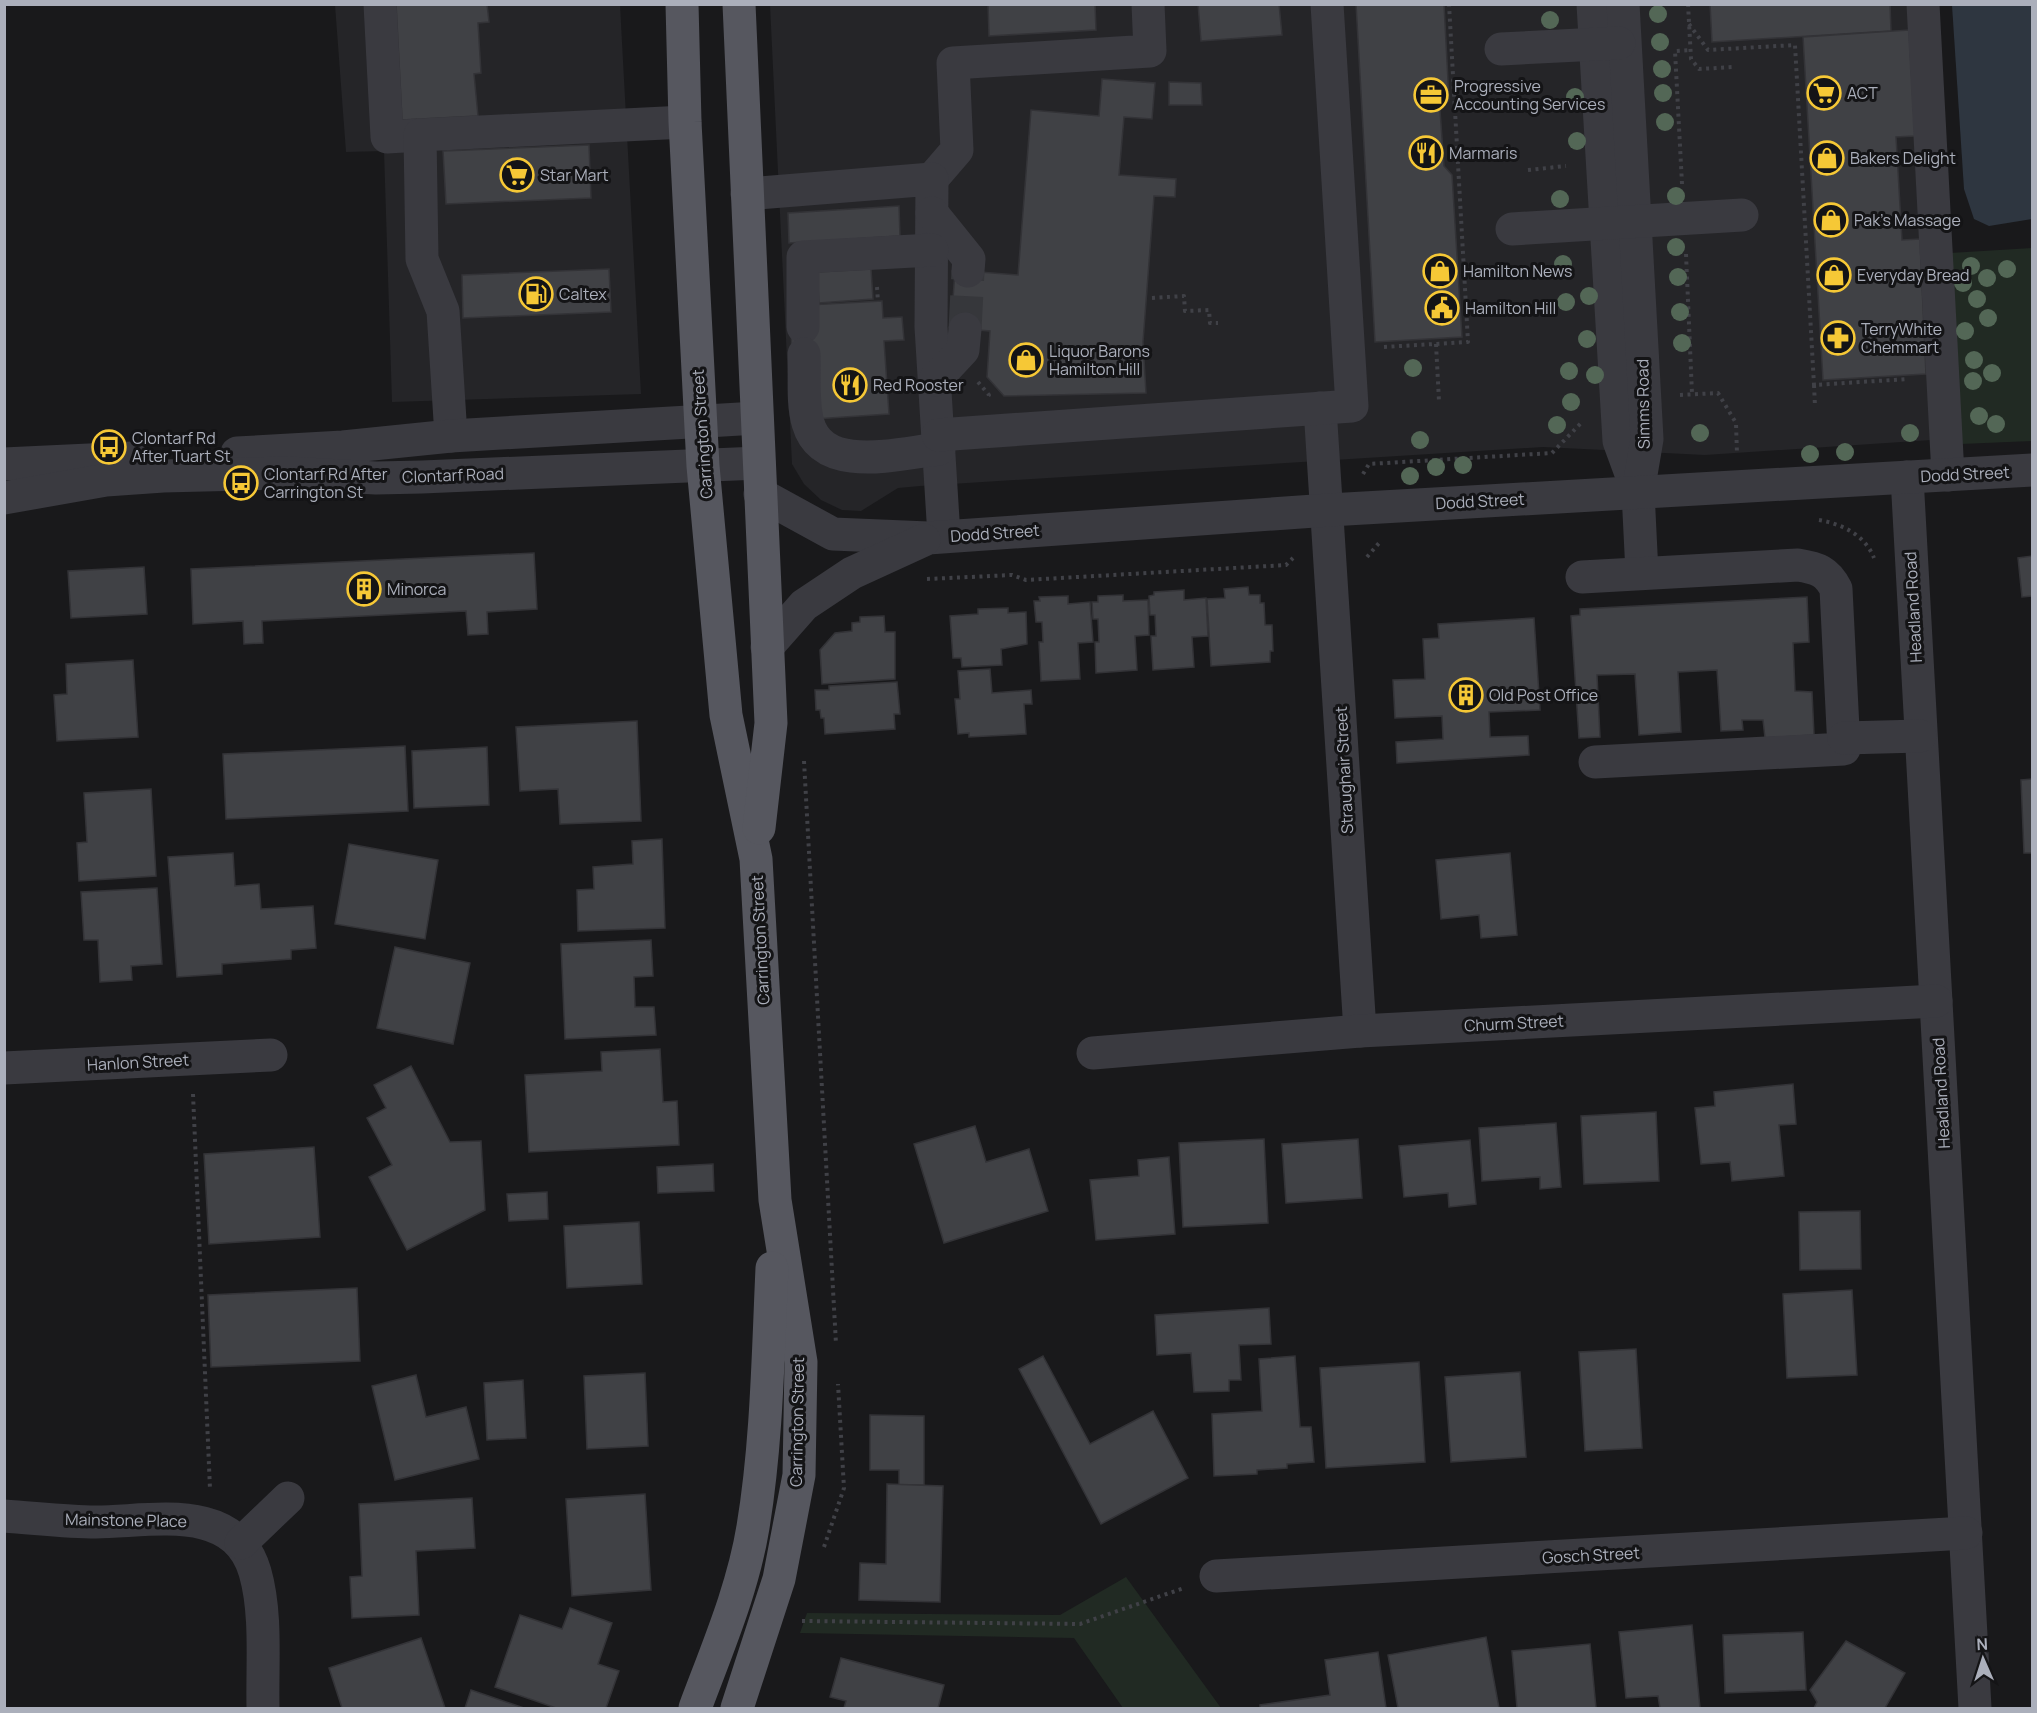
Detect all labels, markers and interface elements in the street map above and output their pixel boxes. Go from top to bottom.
place label: Progressive Accounting Services [1454,75,1605,115]
supermarket icon: ACT [1806,75,1842,111]
office icon: Progressive Accounting Services [1413,77,1449,113]
place label: ACT [1847,82,1878,104]
restaurant icon: Marmaris [1408,135,1444,171]
shop icon: Bakers Delight [1809,140,1845,176]
place label: Marmaris [1449,142,1517,164]
place label: Bakers Delight [1850,147,1956,169]
supermarket icon: Star Mart [499,157,535,193]
place label: Star Mart [540,164,609,186]
shop icon: Pak's Massage [1813,202,1849,238]
place label: Pak's Massage [1854,209,1961,231]
shop icon: Hamilton News [1422,253,1458,289]
shop icon: Everyday Bread [1816,257,1852,293]
place label: Hamilton News [1463,260,1572,282]
place label: Everyday Bread [1857,264,1970,286]
fuel station icon: Caltex [518,276,554,312]
place label: Caltex [559,283,607,305]
public building icon: Hamilton Hill [1424,290,1460,326]
place label: Hamilton Hill [1465,297,1556,319]
place label: TerryWhite Chemmart [1861,318,1942,358]
pharmacy icon: TerryWhite Chemmart [1820,320,1856,356]
place label: Liquor Barons Hamilton Hill [1049,340,1150,380]
shop icon: Liquor Barons Hamilton Hill [1008,342,1044,378]
street label: Simms Road [1631,359,1655,449]
restaurant icon: Red Rooster [832,367,868,403]
street label: Carrington Street [686,368,718,500]
place label: Red Rooster [873,374,964,396]
place label: Clontarf Rd After Tuart St [132,427,231,467]
bus stop icon: Clontarf Rd After Tuart St [91,429,127,465]
street label: Dodd Street [1920,461,2010,487]
street label: Clontarf Road [402,462,504,488]
place label: Clontarf Rd After Carrington St [264,463,388,503]
bus stop icon: Clontarf Rd After Carrington St [223,465,259,501]
street label: Dodd Street [1435,488,1525,514]
street label: Dodd Street [950,519,1040,547]
street label: Headland Road [1899,551,1927,663]
building icon: Minorca [346,571,382,607]
place label: Minorca [387,578,446,600]
building icon: Old Post Office [1448,677,1484,713]
place label: Old Post Office [1489,684,1598,706]
street label: Straughair Street [1330,706,1358,834]
street label: Carrington Street [746,875,774,1005]
street label: Churm Street [1464,1009,1564,1037]
street label: Headland Road [1927,1037,1955,1149]
street label: Hanlon Street [86,1048,190,1076]
street label: Carrington Street [785,1357,809,1487]
street label: Mainstone Place [65,1508,187,1532]
street label: Gosch Street [1542,1541,1640,1569]
north arrow [1953,1629,2013,1689]
text: N [1976,1633,1989,1655]

